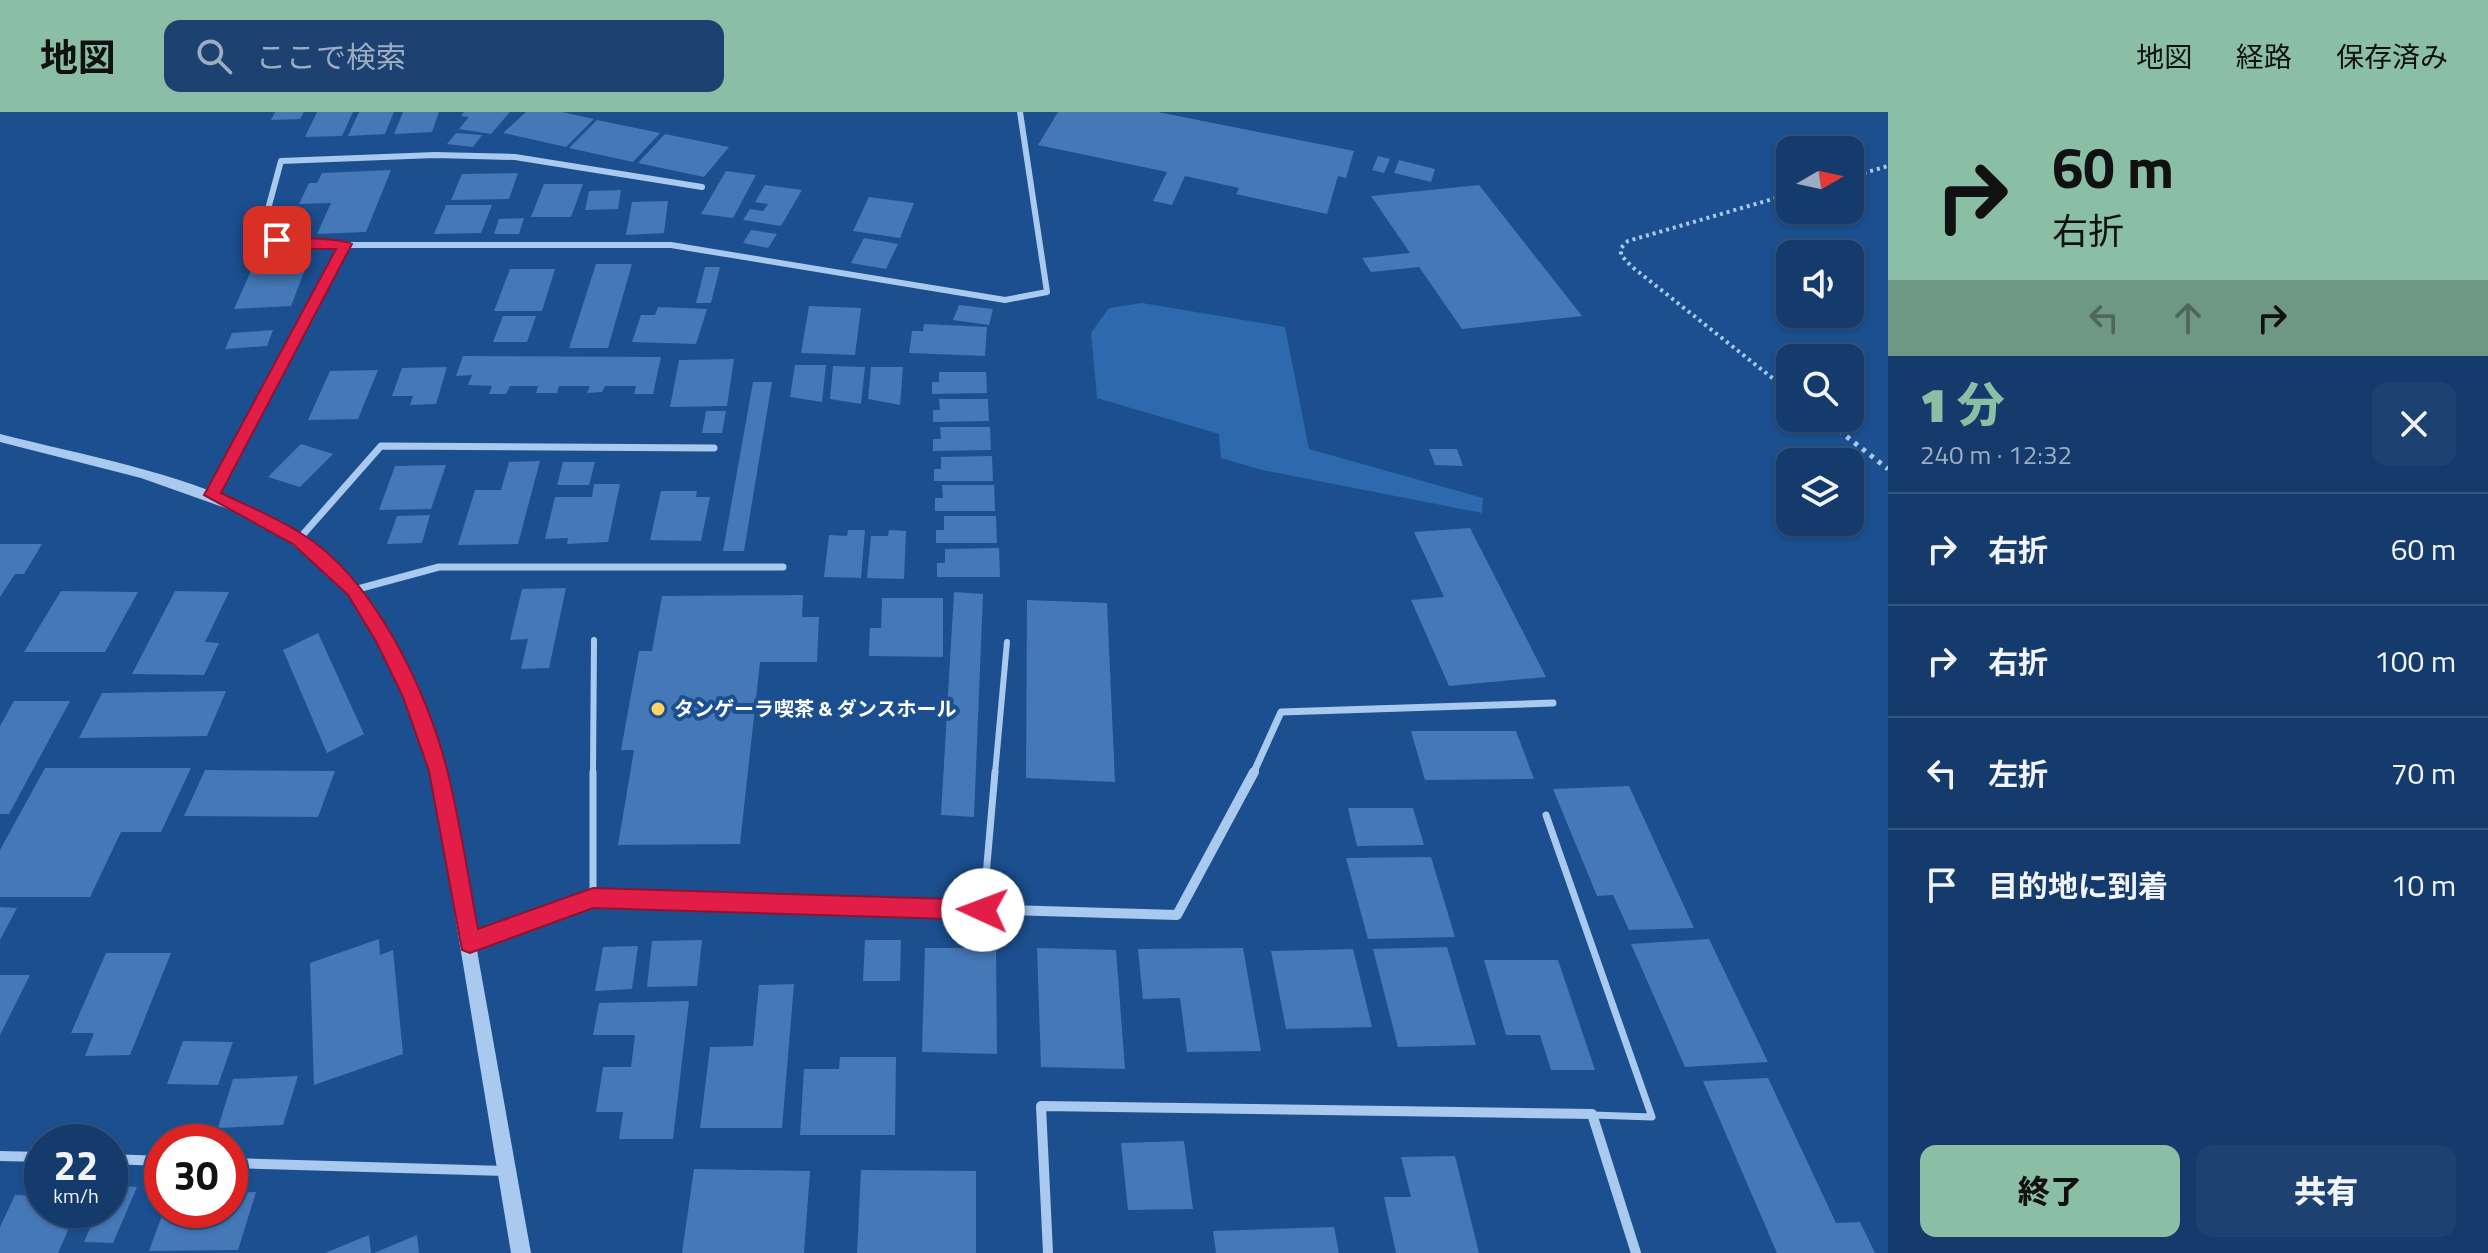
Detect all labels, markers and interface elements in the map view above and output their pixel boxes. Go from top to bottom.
search box [164,20,724,92]
text: 地図 [40,28,116,86]
icon: search [192,34,236,78]
text: ここで検索 [256,34,406,80]
text: 地図 [2136,35,2192,78]
text: 経路 [2236,35,2292,78]
text: 保存済み [2336,35,2448,78]
text: 60 m [2052,125,2174,210]
north arrow [1776,136,1864,224]
map controls [1776,136,1864,536]
icon: right [1920,144,2024,248]
text: 右折 [2052,203,2124,258]
pin [243,206,311,274]
icon: arrive [255,218,299,262]
button: sound [1776,240,1864,328]
icon: left [2082,296,2126,340]
icon: ahead [2166,296,2210,340]
icon: right [2250,296,2294,340]
button: search [1776,344,1864,432]
text: 1 分 [1920,368,2005,441]
button: close [2372,382,2456,466]
text: 240 m · 12:32 [1920,435,2072,474]
button: layers [1776,448,1864,536]
text: 60 m [2391,526,2456,572]
icon: right [1920,527,1964,571]
text: 右折 [1988,527,2048,573]
text: 100 m [2374,638,2456,684]
icon: right [1920,639,1964,683]
text: 右折 [1988,639,2048,685]
place label: タンゲーラ喫茶 & ダンスホール [674,693,956,724]
marker: タンゲーラ喫茶 & ダンスホール [649,700,667,718]
text: 70 m [2391,750,2456,796]
icon: left [1920,751,1964,795]
text: 左折 [1988,751,2048,797]
text: 10 m [2391,862,2456,908]
icon: arrive [1920,863,1964,907]
text: 目的地に到着 [1988,863,2168,909]
position arrow [941,868,1025,952]
speed limit sign: 30 [144,1124,248,1228]
text: 22 [54,1135,98,1196]
button: 終了 [1920,1145,2180,1237]
button: 共有 [2196,1145,2456,1237]
text: km/h [53,1180,99,1211]

